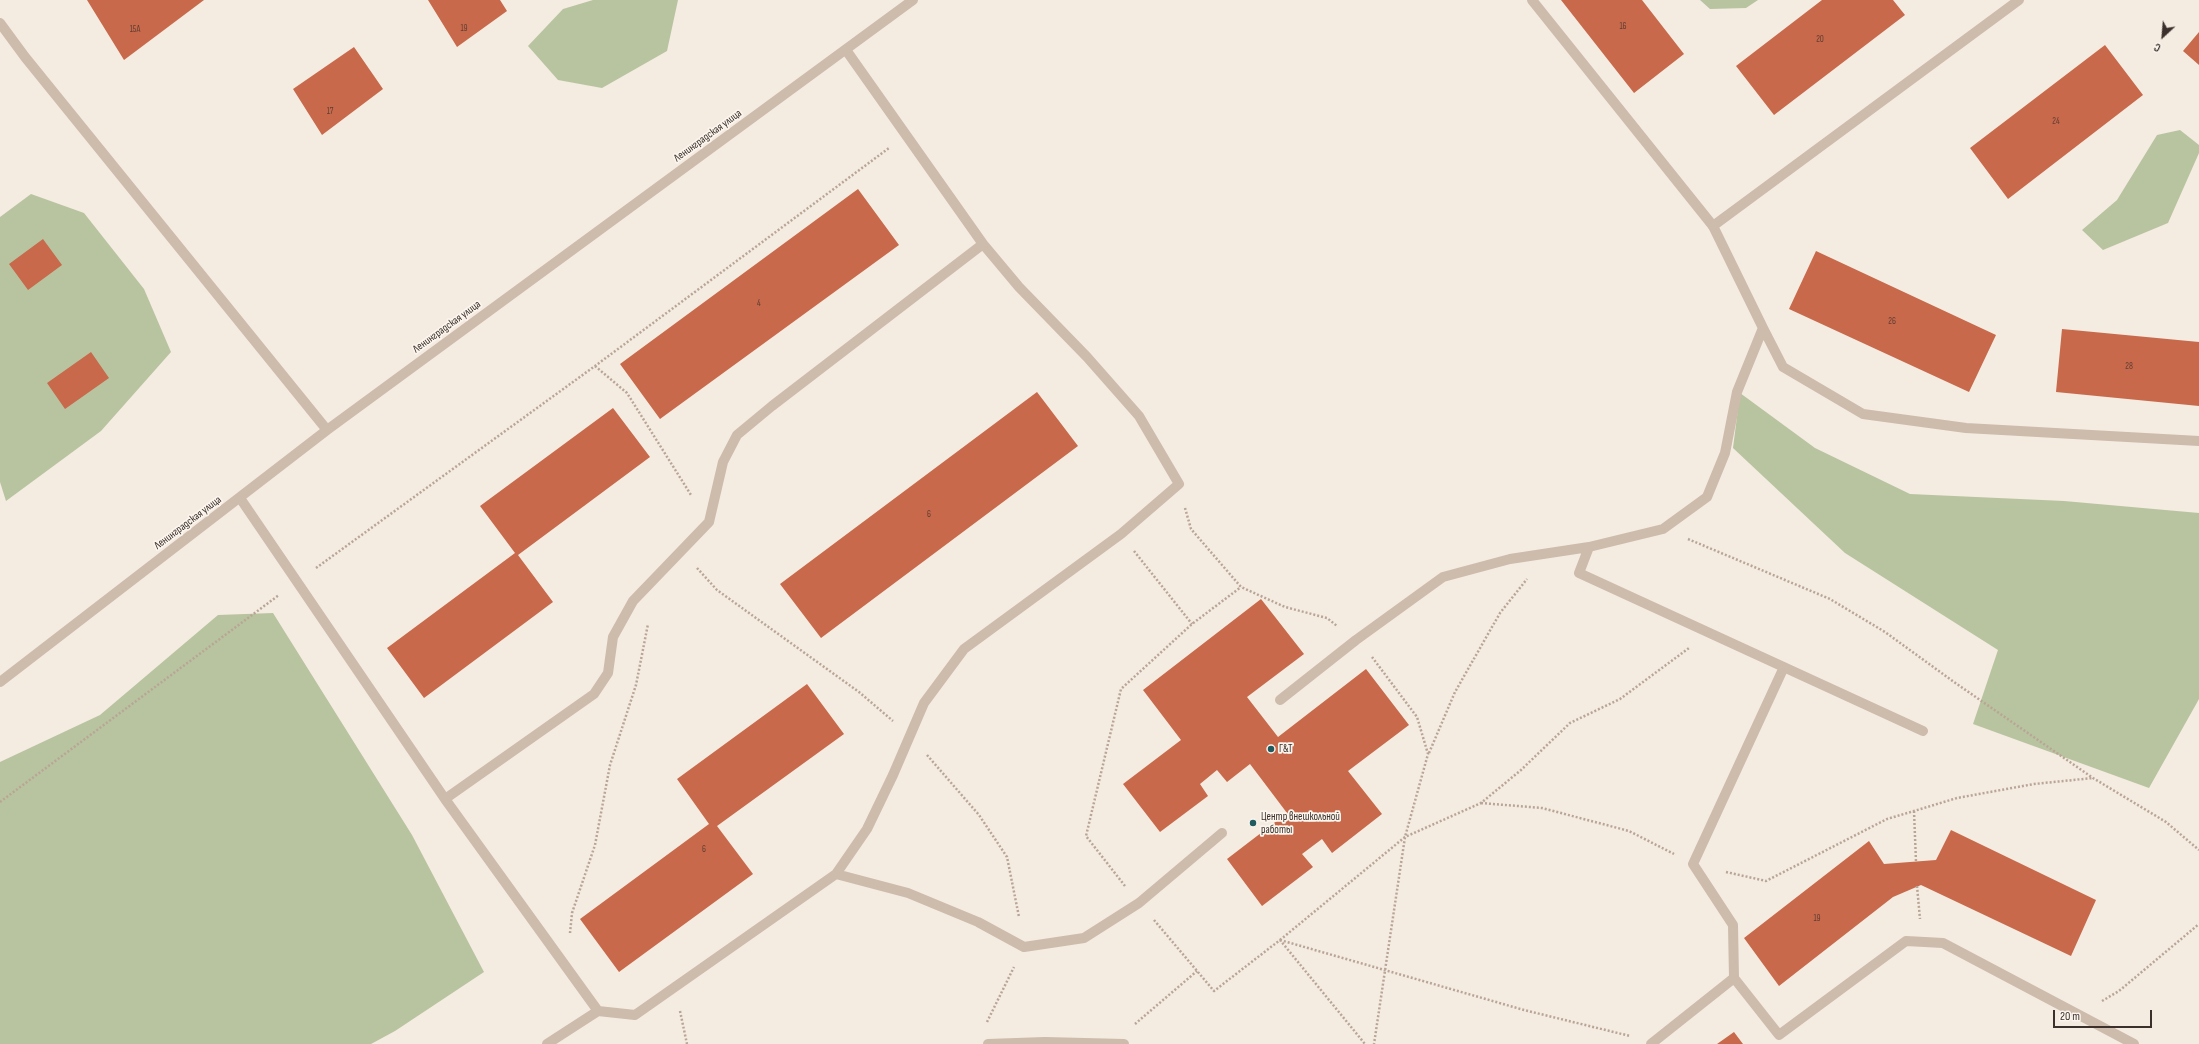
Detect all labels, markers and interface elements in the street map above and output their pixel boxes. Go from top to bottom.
north arrow [2143,16,2183,56]
house number: 16 [1619,22,1627,32]
house number: 19 [460,24,468,34]
house number: 15А [130,25,140,35]
house number: 20 [1816,35,1824,45]
text: С [2152,40,2163,54]
house number: 17 [327,107,333,117]
street label: Ленинградская улица [671,107,745,165]
house number: 24 [2052,117,2060,127]
street label: Ленинградская улица [410,298,484,356]
house number: 4 [757,299,761,309]
house number: 26 [1888,317,1896,327]
house number: 28 [2125,362,2133,372]
street label: Ленинградская улица [152,493,224,553]
house number: 6 [927,510,931,520]
place label: Г&Т [1279,742,1292,756]
marker: Г&Т [1266,744,1276,754]
place label: Центр внешкольной работы [1261,810,1340,836]
marker: Центр внешкольной работы [1248,818,1258,828]
house number: 6 [702,845,706,855]
house number: 19 [1813,914,1821,924]
scale bar [2055,1002,2154,1028]
text: 20 m [2060,1009,2080,1024]

